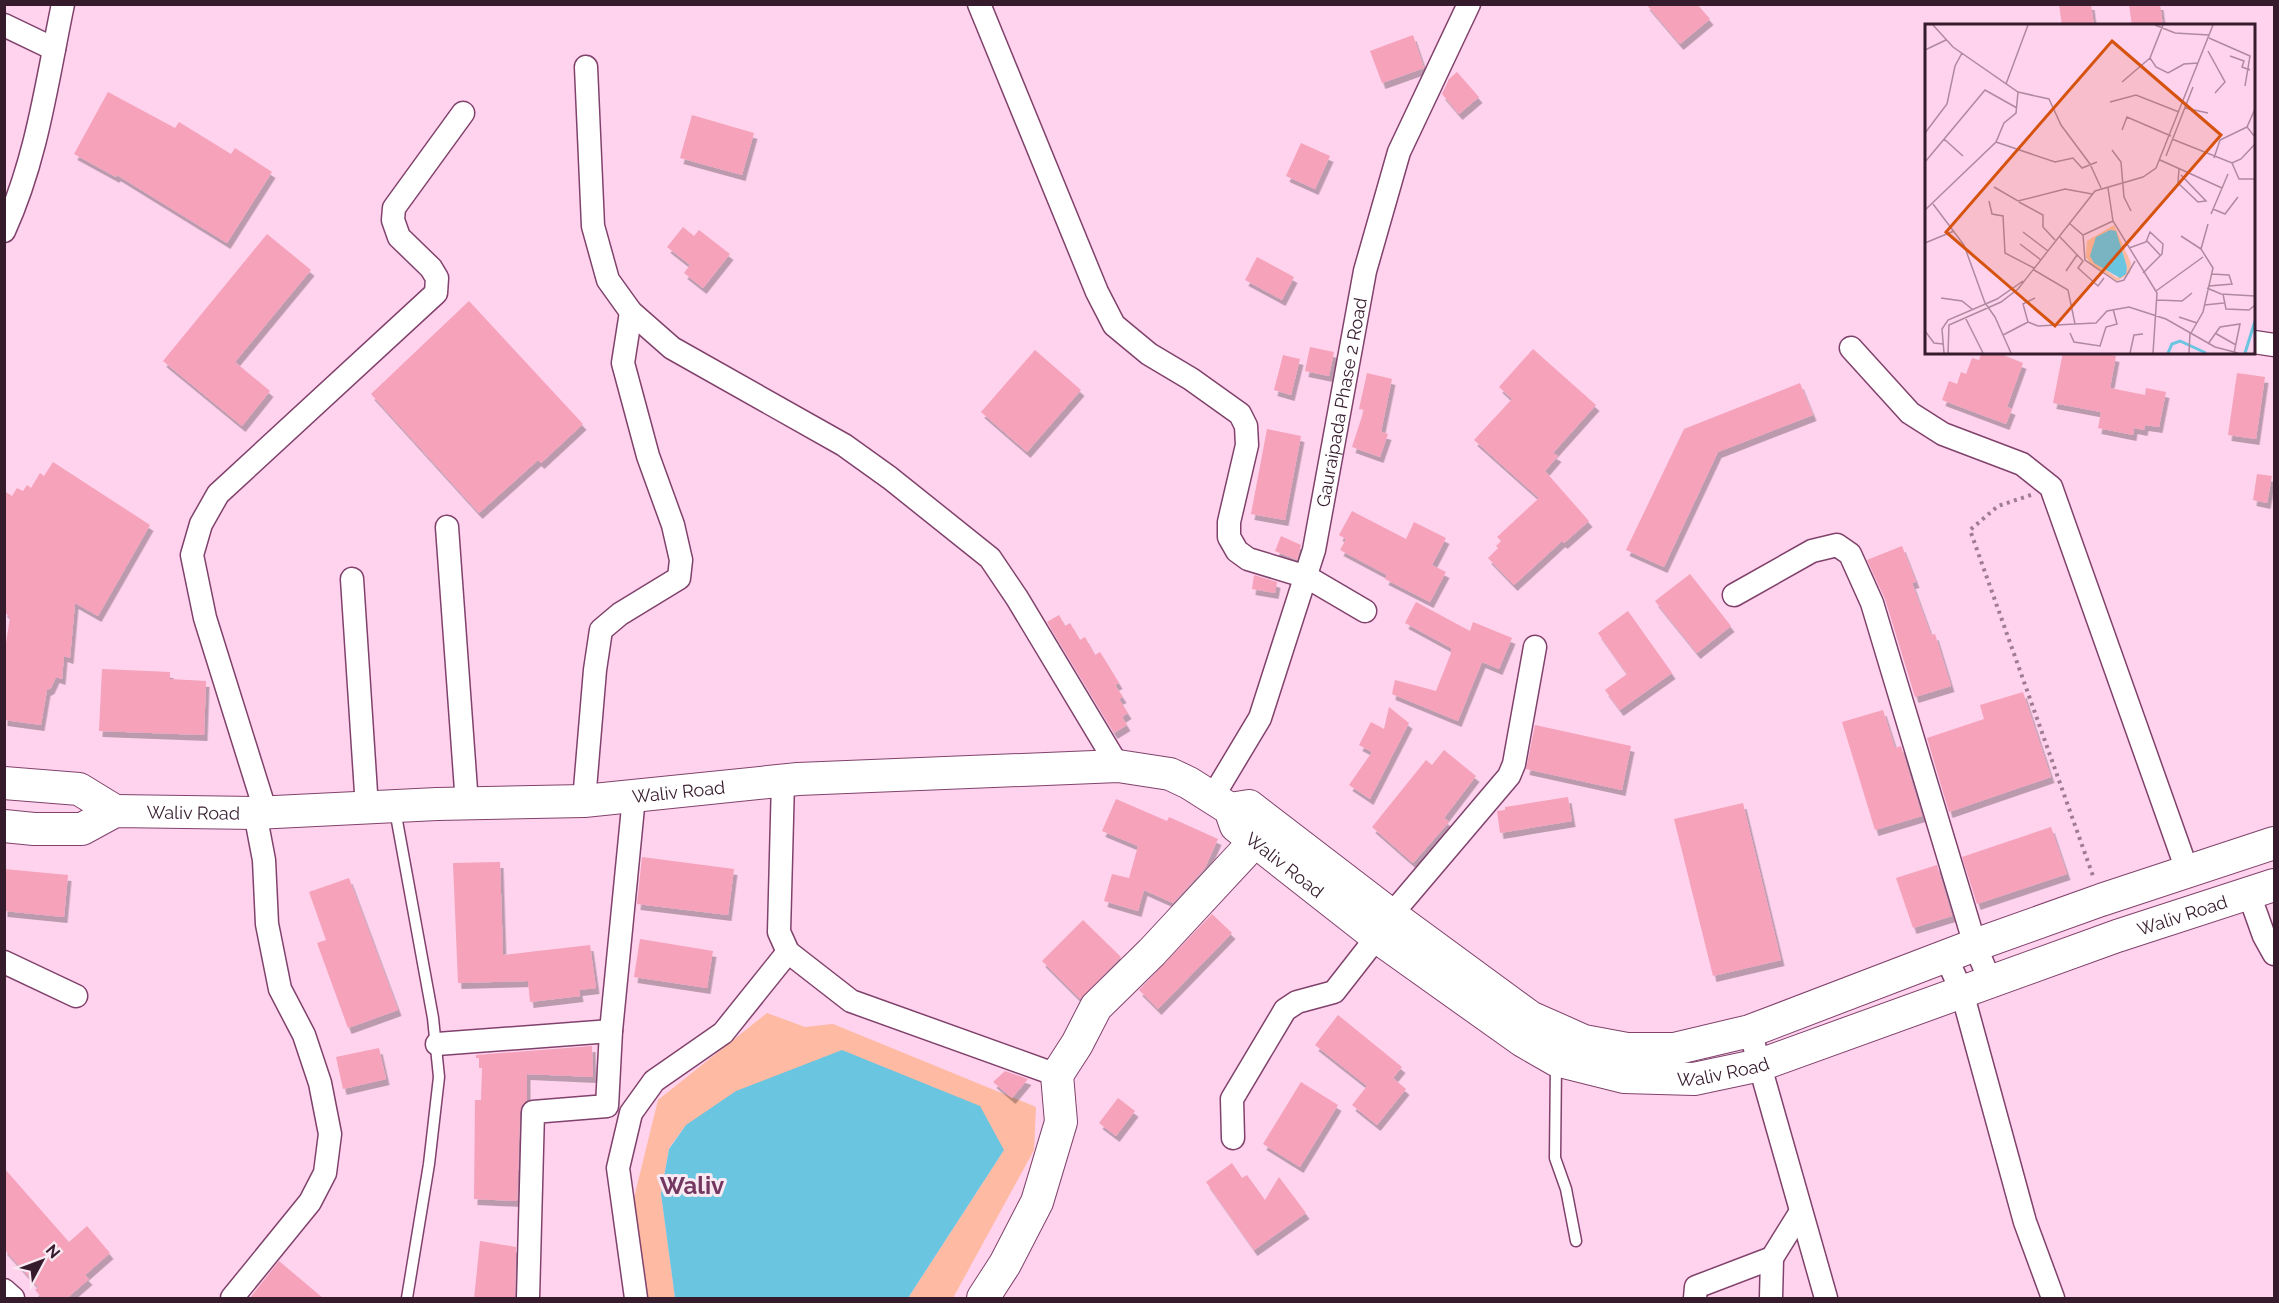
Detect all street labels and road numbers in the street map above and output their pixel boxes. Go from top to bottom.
street label: Gauraipada Phase 2 Road [1312,296,1370,509]
street label: Waliv Road [631,776,726,807]
street label: Waliv Road [146,801,240,823]
street label: Waliv Road [1242,827,1328,902]
street label: Waliv Road [2134,890,2230,939]
street label: Waliv Road [1676,1052,1772,1090]

